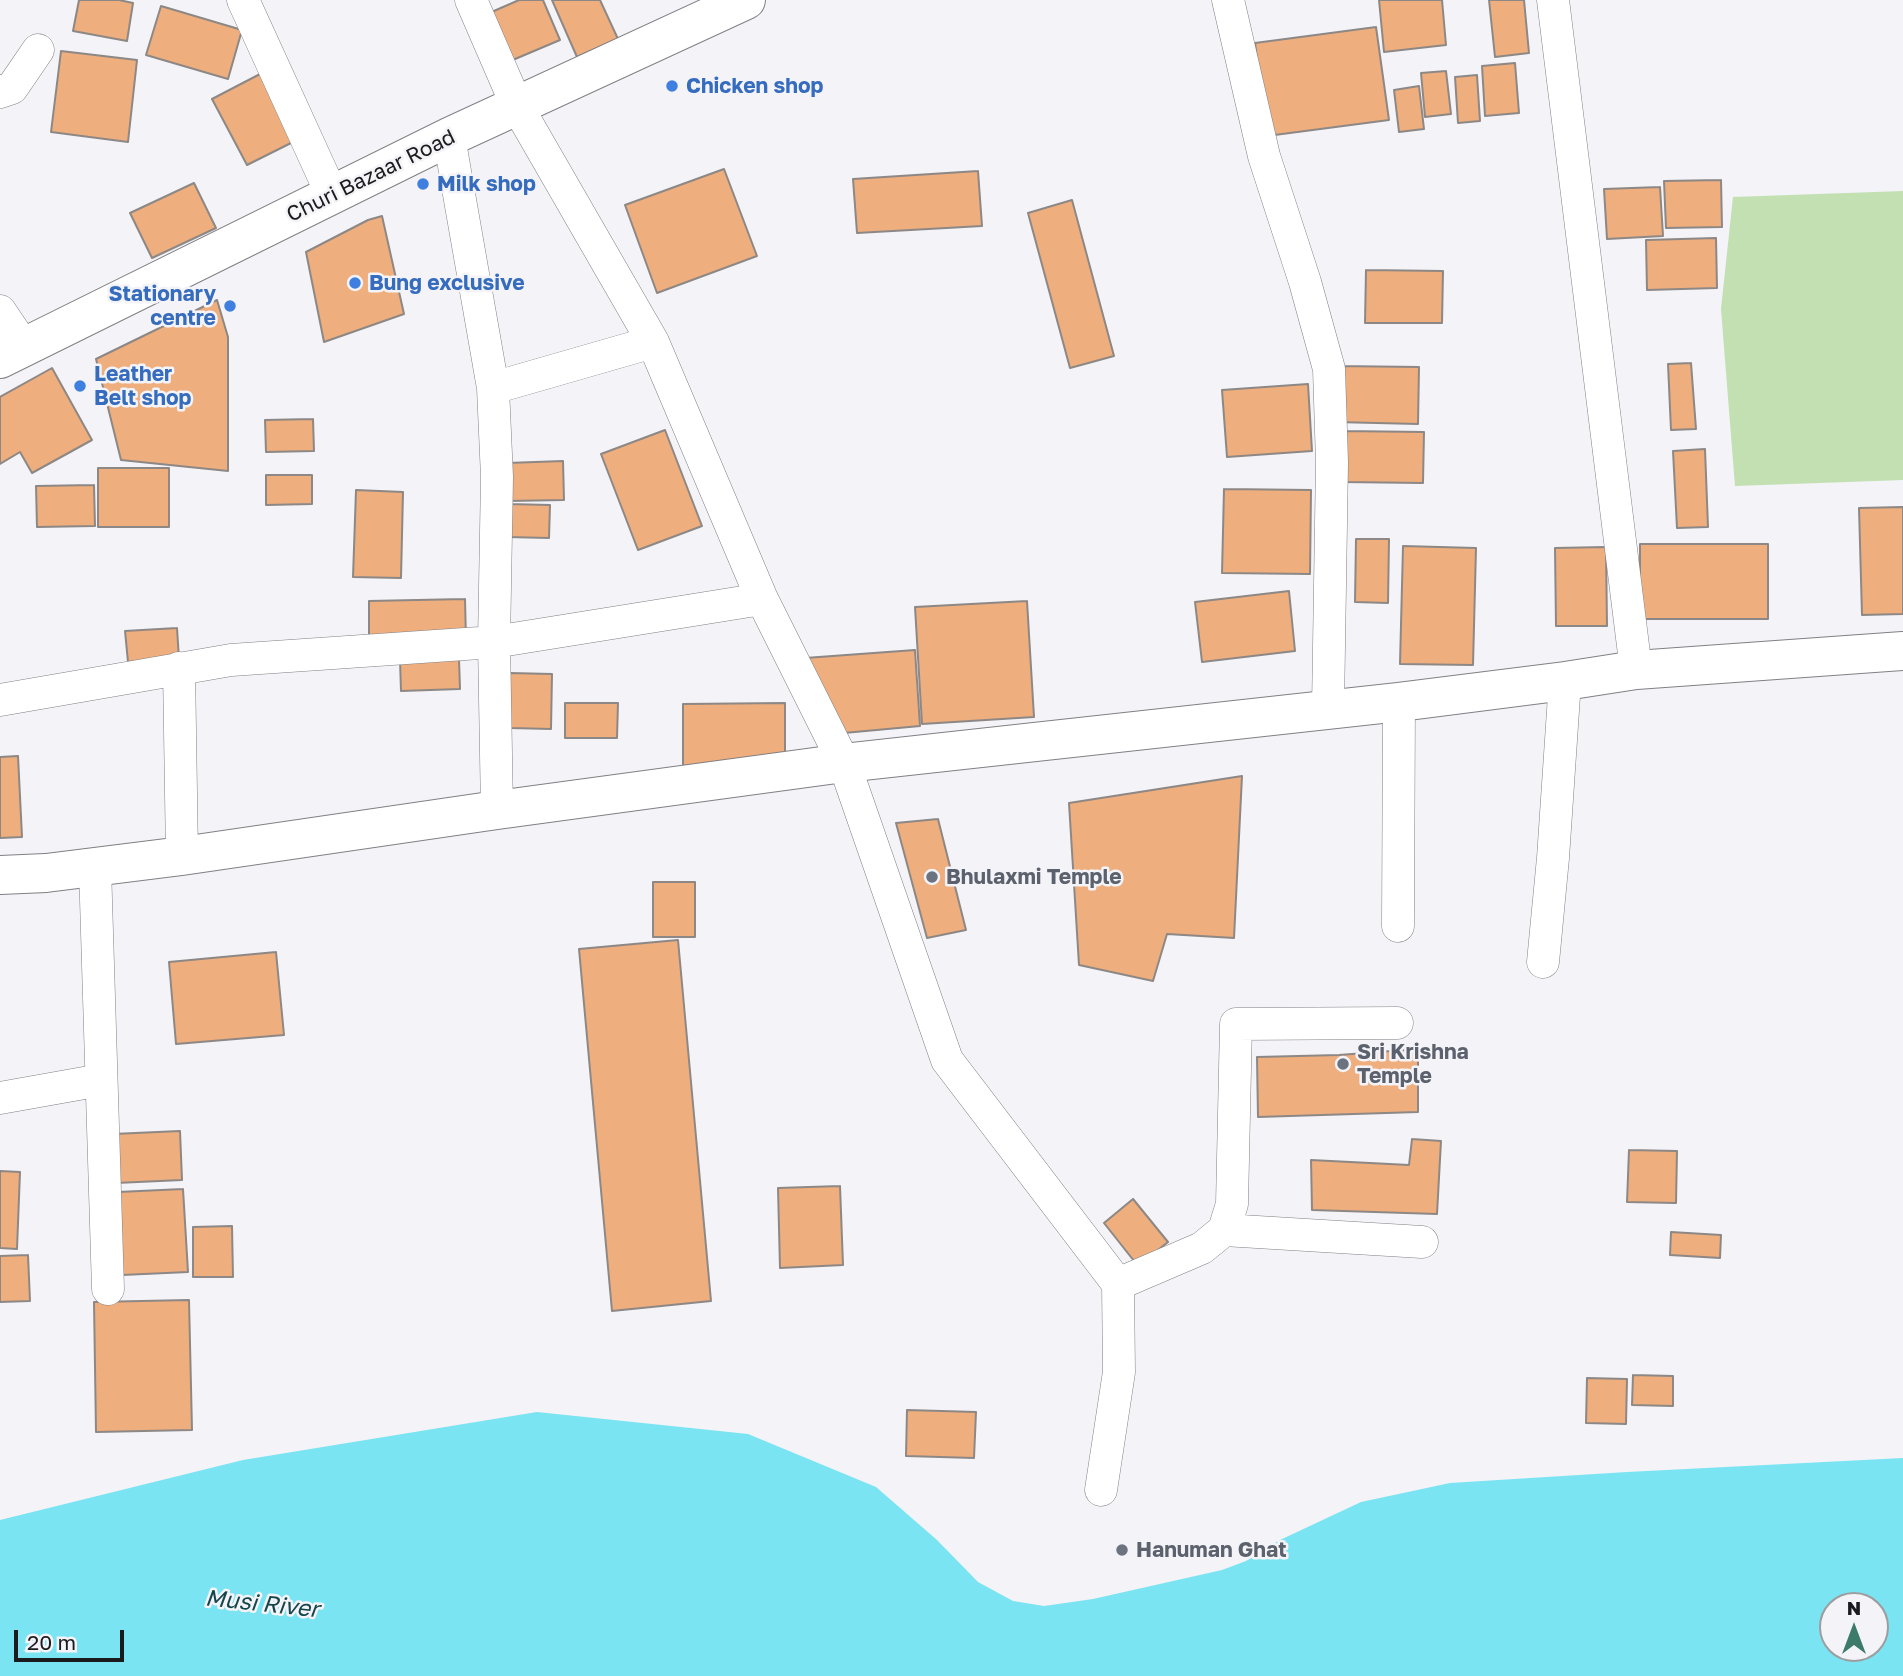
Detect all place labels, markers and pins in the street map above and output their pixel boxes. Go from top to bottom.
place label: Chicken shop [686,73,824,99]
marker: Chicken shop [664,78,680,94]
place label: Milk shop [437,171,536,197]
marker: Milk shop [415,176,431,192]
place label: Bung exclusive [369,270,525,296]
marker: Bung exclusive [347,275,363,291]
place label: Stationary centre [109,281,216,331]
marker: Stationary centre [222,298,238,314]
place label: Leather Belt shop [94,361,191,411]
marker: Leather Belt shop [72,378,88,394]
place label: Bhulaxmi Temple [946,864,1122,890]
marker: Bhulaxmi Temple [924,869,940,885]
place label: Sri Krishna Temple [1357,1039,1469,1089]
marker: Sri Krishna Temple [1335,1056,1351,1072]
place label: Hanuman Ghat [1136,1537,1287,1563]
marker: Hanuman Ghat [1114,1542,1130,1558]

